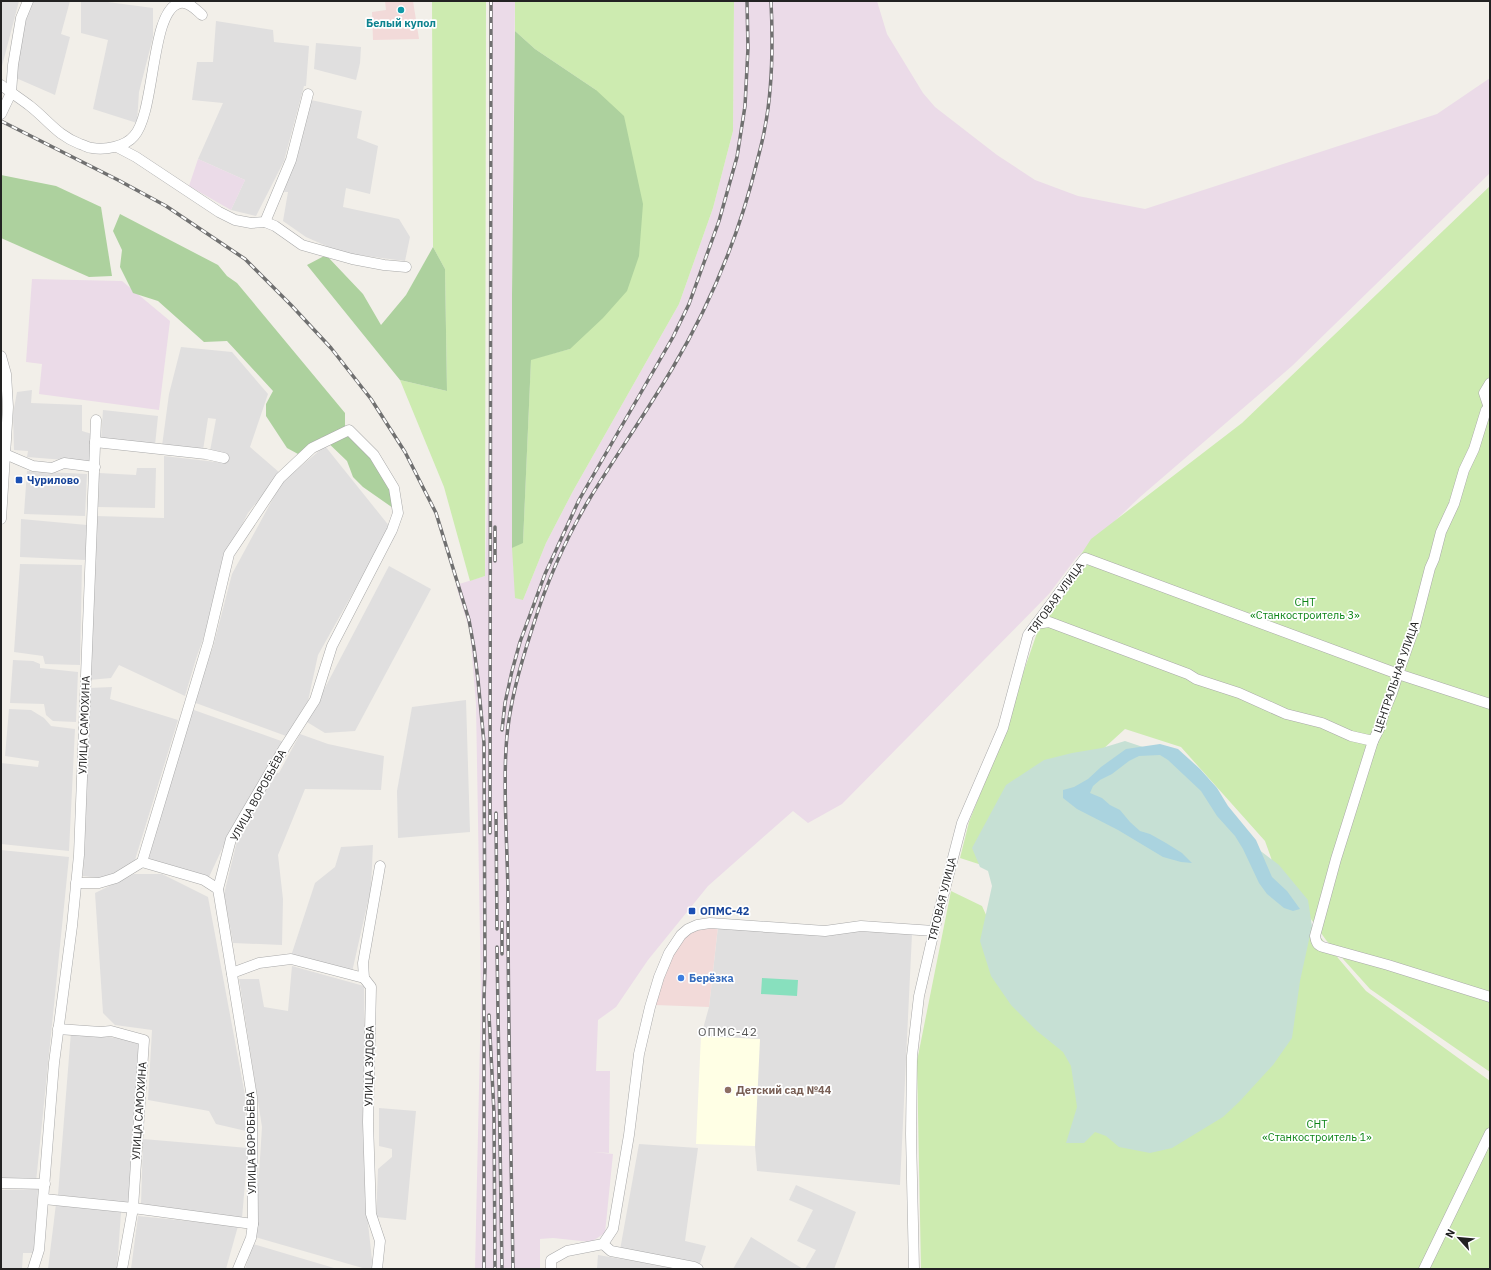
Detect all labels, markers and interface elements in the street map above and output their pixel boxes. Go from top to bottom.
marker: Белый купол [396,5,406,15]
place label: Белый купол [366,16,436,30]
place label: Чурилово [27,473,79,487]
marker: Чурилово [14,475,24,485]
street label: ТЯГОВАЯ УЛИЦА [1025,559,1087,637]
park label: СНТ «Станкостроитель 3» [1250,595,1360,622]
street label: ЦЕНТРАЛЬНАЯ УЛИЦА [1370,619,1422,735]
street label: УЛИЦА САМОХИНА [75,675,93,775]
street label: УЛИЦА ВОРОБЬЁВА [227,747,289,843]
street label: ТЯГОВАЯ УЛИЦА [925,855,959,943]
place label: ОПМС-42 [700,904,750,918]
marker: ОПМС-42 [687,906,697,916]
place label: Берёзка [689,971,734,985]
marker: Берёзка [676,973,686,983]
district label: ОПМС-42 [698,1024,758,1039]
street label: УЛИЦА ЗУДОВА [361,1025,377,1107]
street label: УЛИЦА САМОХИНА [129,1061,149,1161]
place label: Детский сад №44 [736,1083,832,1097]
marker: Детский сад №44 [723,1085,733,1095]
street label: УЛИЦА ВОРОБЬЁВА [243,1091,259,1195]
park label: СНТ «Станкостроитель 1» [1262,1117,1372,1144]
north arrow [1439,1218,1479,1258]
text: N [1442,1227,1458,1240]

